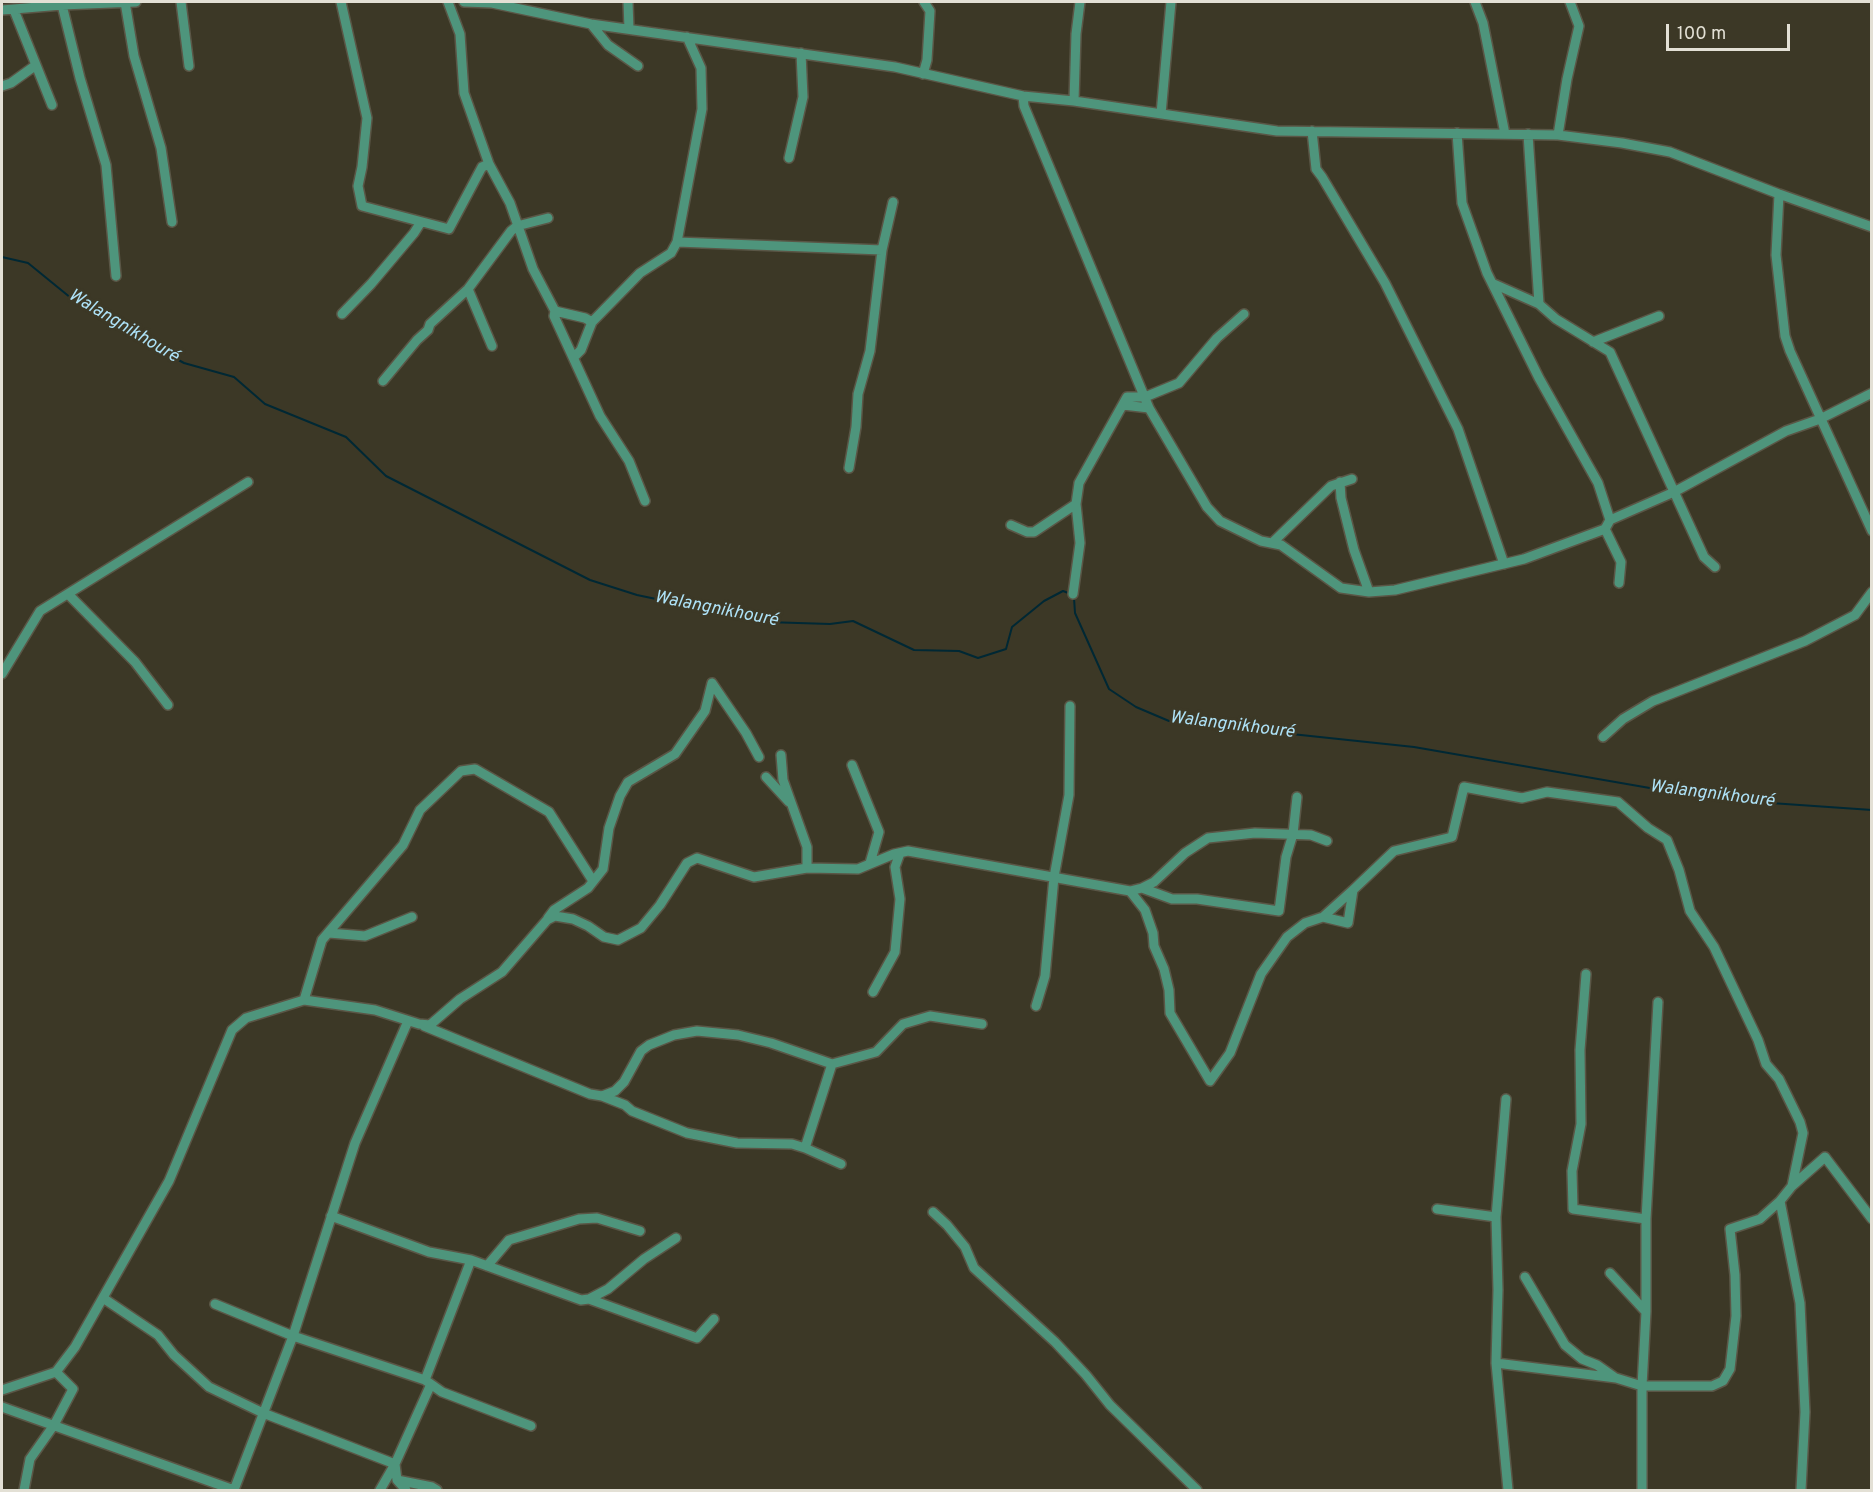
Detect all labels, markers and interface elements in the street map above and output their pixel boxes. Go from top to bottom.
scale bar [1669,12,1794,50]
text: 100 m [1677,23,1726,46]
water label: Walangnikhouré [64,285,182,369]
water label: Walangnikhouré [652,587,780,633]
water label: Walangnikhouré [1168,708,1296,744]
water label: Walangnikhouré [1648,777,1776,813]

